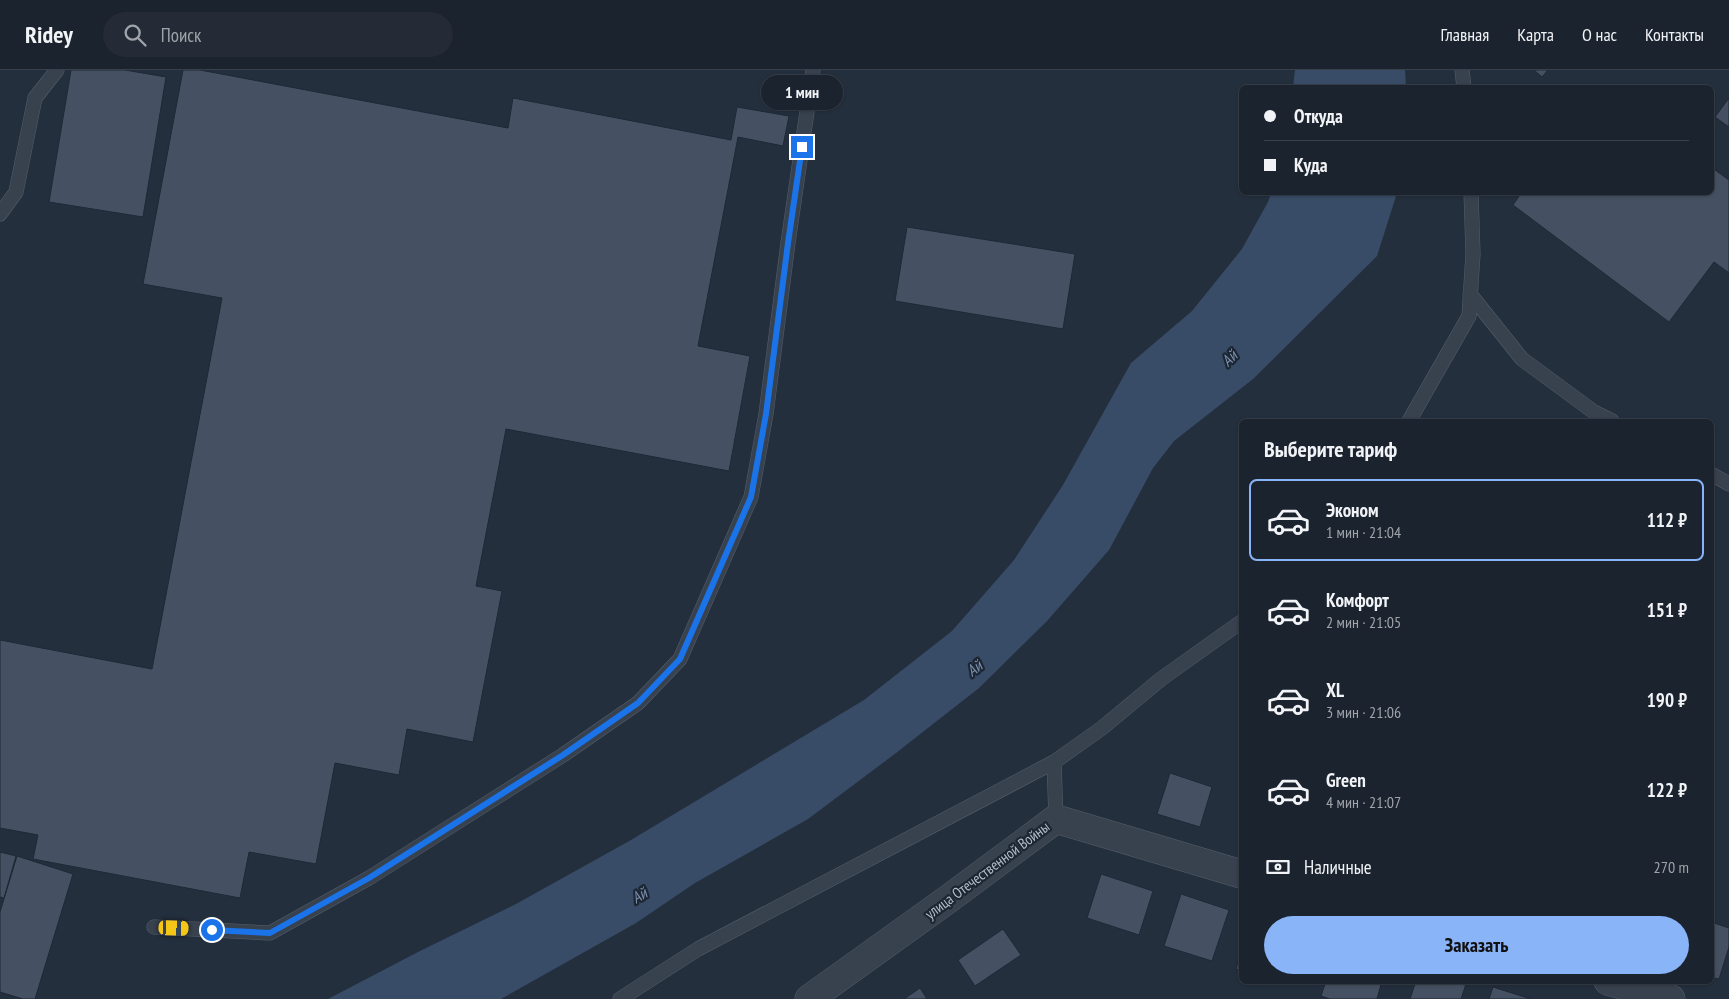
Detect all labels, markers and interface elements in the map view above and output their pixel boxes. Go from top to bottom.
search box [103,12,453,57]
text: Ridey [25,19,73,50]
icon: search [121,21,149,49]
text: Поиск [161,23,201,47]
text: Главная [1441,23,1489,46]
text: Карта [1517,23,1554,46]
text: О нас [1582,23,1617,46]
text: Контакты [1645,23,1704,46]
callout: 1 мин [761,75,843,110]
text: 1 мин [785,82,819,102]
text: Откуда [1294,104,1343,128]
route end [791,136,813,158]
text: Куда [1294,153,1328,177]
water label: Ай [1217,344,1243,370]
text: Выберите тариф [1264,435,1397,463]
icon: car [1266,498,1311,543]
text: Эконом [1326,498,1379,522]
text: 112 ₽ [1647,508,1687,532]
text: 1 мин · 21:04 [1326,522,1401,542]
icon: car [1266,588,1311,633]
text: Комфорт [1326,588,1389,612]
text: 151 ₽ [1647,598,1687,622]
text: 2 мин · 21:05 [1326,612,1401,632]
water label: Ай [962,654,987,680]
icon: car [1266,678,1311,723]
text: XL [1326,678,1344,702]
text: 190 ₽ [1647,688,1687,712]
text: 3 мин · 21:06 [1326,702,1401,722]
icon: car [1266,768,1311,813]
text: Green [1326,768,1366,792]
text: 122 ₽ [1647,778,1687,802]
text: 4 мин · 21:07 [1326,792,1401,812]
street label: улица Отечественной Войны [921,817,1053,923]
icon: cash [1264,853,1292,881]
text: Наличные [1304,855,1372,879]
text: 270 m [1654,857,1689,877]
water label: Ай [628,882,652,907]
button: Заказать [1264,916,1689,974]
route start [201,919,223,941]
car [158,920,189,936]

